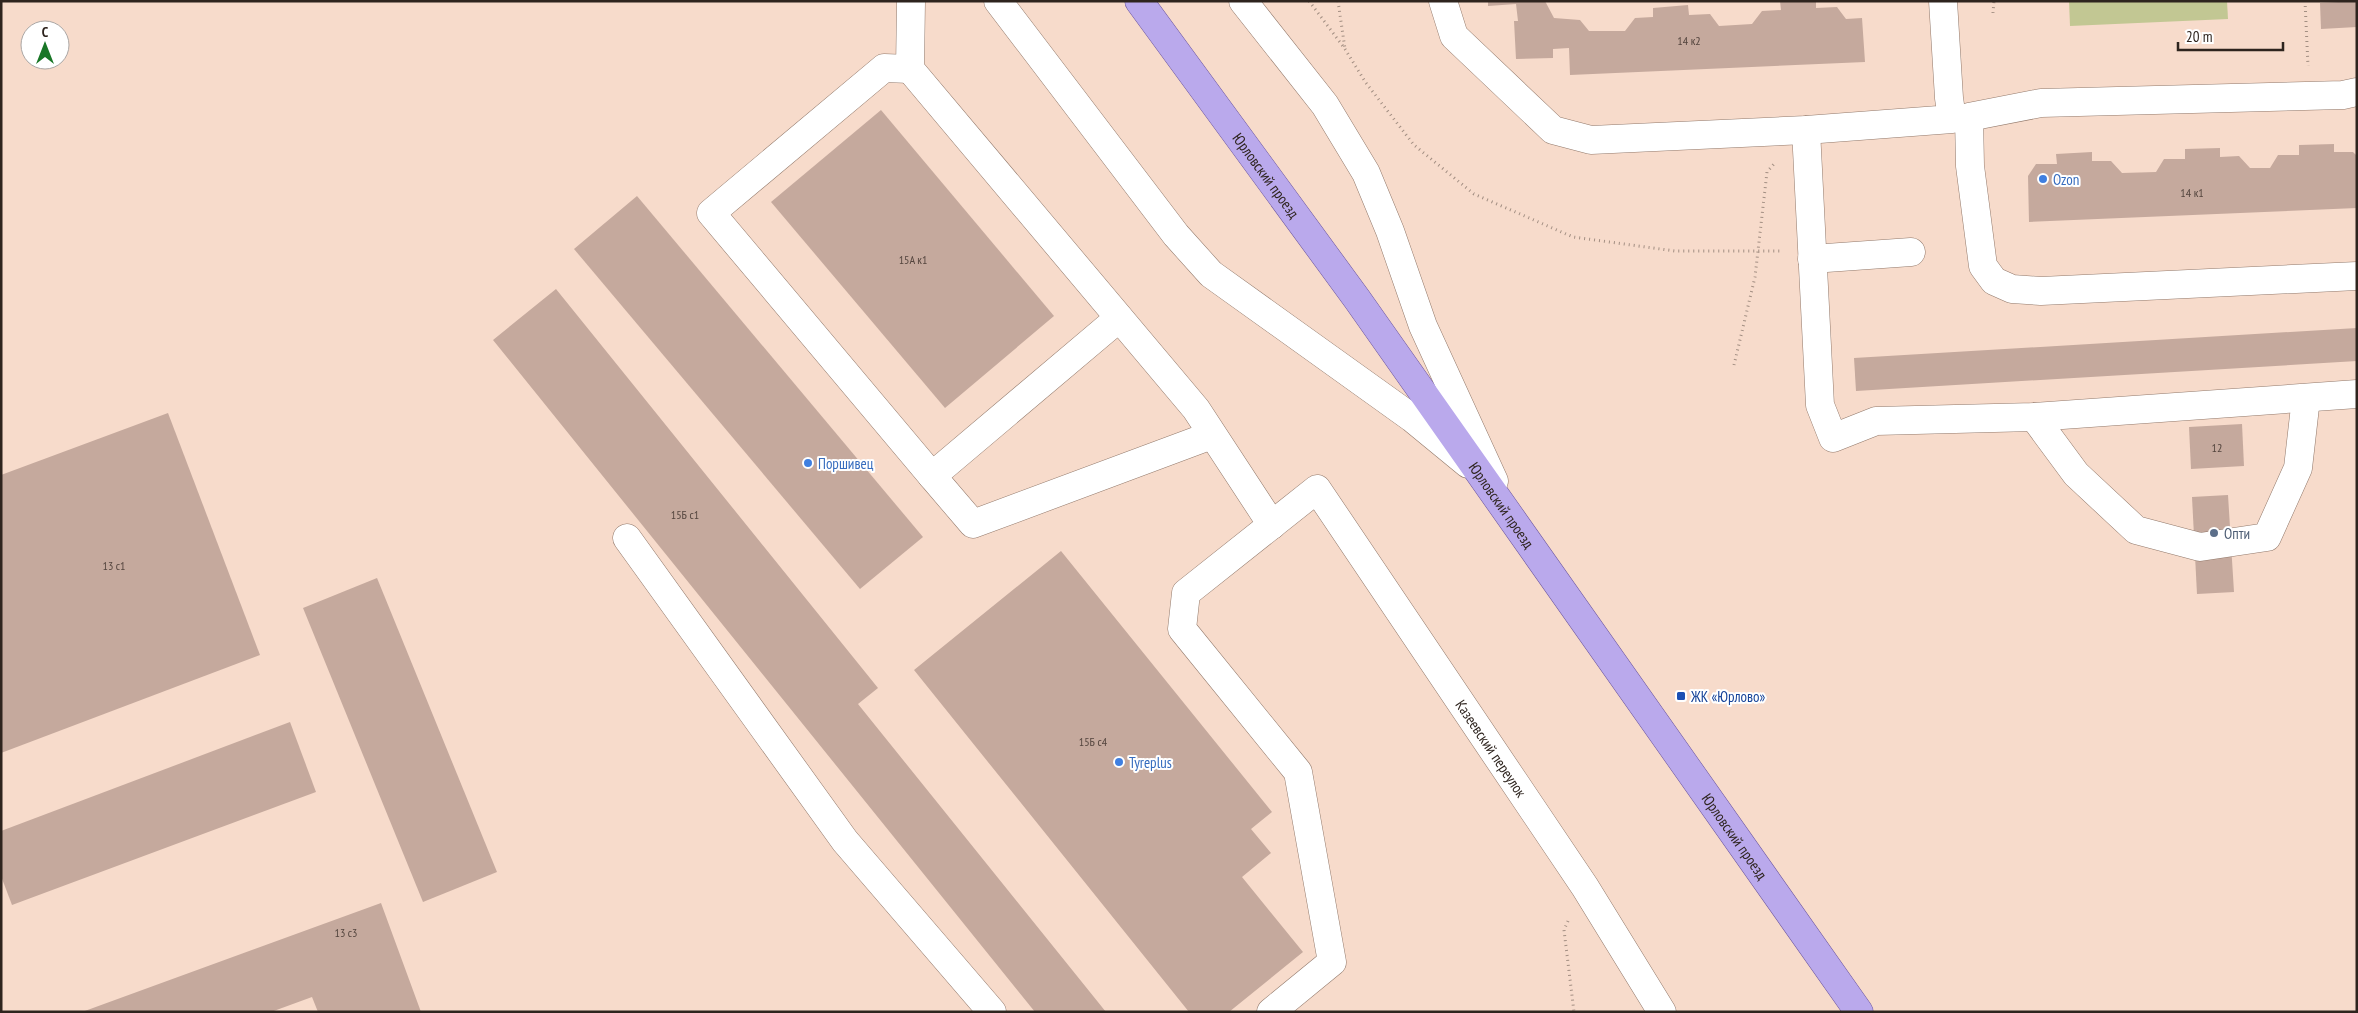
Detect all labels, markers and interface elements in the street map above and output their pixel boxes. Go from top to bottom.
north arrow [20,20,70,70]
scale bar [2178,20,2283,52]
text: С [42,23,49,41]
text: 20 m [2186,27,2212,46]
house number: 14 к2 [1677,33,1701,48]
street label: Юрловский проезд [1229,129,1304,222]
place label: Ozon [2053,170,2079,189]
marker: Ozon [2037,173,2049,185]
house number: 14 к1 [2180,185,2204,200]
house number: 15А к1 [899,252,927,267]
house number: 12 [2212,440,2222,455]
place label: Поршивец [818,454,874,473]
marker: Поршивец [802,457,814,469]
street label: Юрловский проезд [1465,458,1539,552]
house number: 15Б с1 [671,507,699,522]
place label: Опти [2224,524,2250,543]
marker: Опти [2208,527,2220,539]
house number: 13 с1 [102,558,126,573]
place label: ЖК «Юрлово» [1690,687,1766,706]
marker: ЖК «Юрлово» [1675,690,1687,702]
street label: Казеевский переулок [1452,696,1531,801]
house number: 15Б с4 [1079,734,1108,749]
place label: Tyreplus [1129,753,1172,772]
marker: Tyreplus [1113,756,1125,768]
street label: Юрловский проезд [1698,789,1772,883]
house number: 13 с3 [334,925,358,940]

